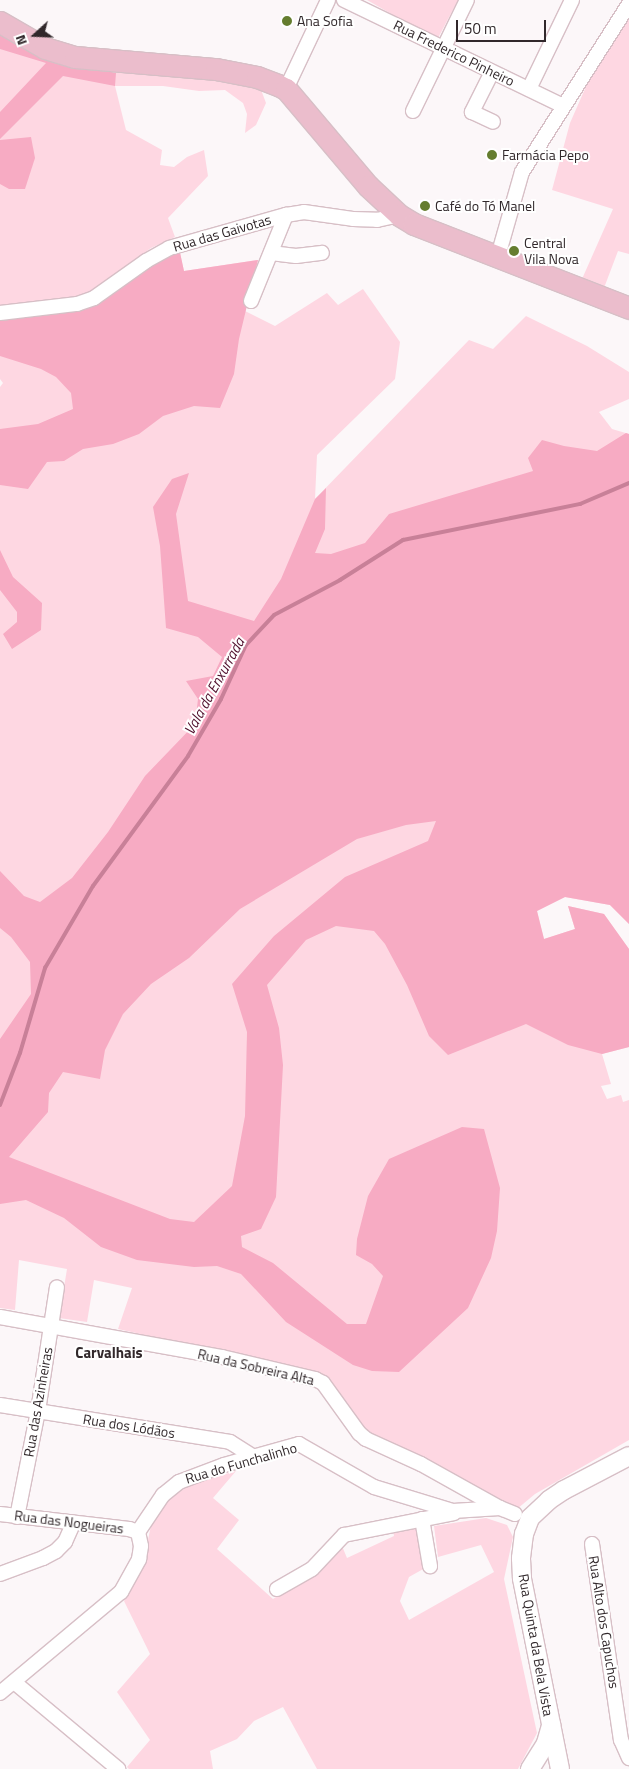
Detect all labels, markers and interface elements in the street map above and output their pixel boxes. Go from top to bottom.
north arrow [10,10,60,60]
scale bar [459,10,549,42]
place label: Ana Sofia [297,13,353,29]
marker: Ana Sofia [281,15,293,27]
street label: Rua Frederico Pinheiro [391,16,517,90]
text: 50 m [464,17,497,40]
text: N [9,32,32,48]
place label: Farmácia Pepo [502,147,589,163]
marker: Farmácia Pepo [486,149,498,161]
place label: Café do Tó Manel [435,198,535,214]
marker: Café do Tó Manel [419,200,431,212]
street label: Rua das Gaivotas [171,211,273,255]
place label: Central Vila Nova [524,235,579,268]
marker: Central Vila Nova [508,245,520,257]
water label: Vala da Enxurrada [180,634,248,738]
district label: Carvalhais [75,1344,143,1362]
street label: Rua da Sobreira Alta [196,1345,316,1389]
street label: Rua das Azinheiras [20,1346,56,1458]
street label: Rua dos Lódãos [82,1410,176,1442]
street label: Rua do Funchalinho [183,1439,299,1487]
street label: Rua das Nogueiras [13,1507,125,1537]
street label: Rua Alto dos Capuchos [585,1554,623,1690]
street label: Rua Quinta da Bela Vista [515,1572,557,1718]

